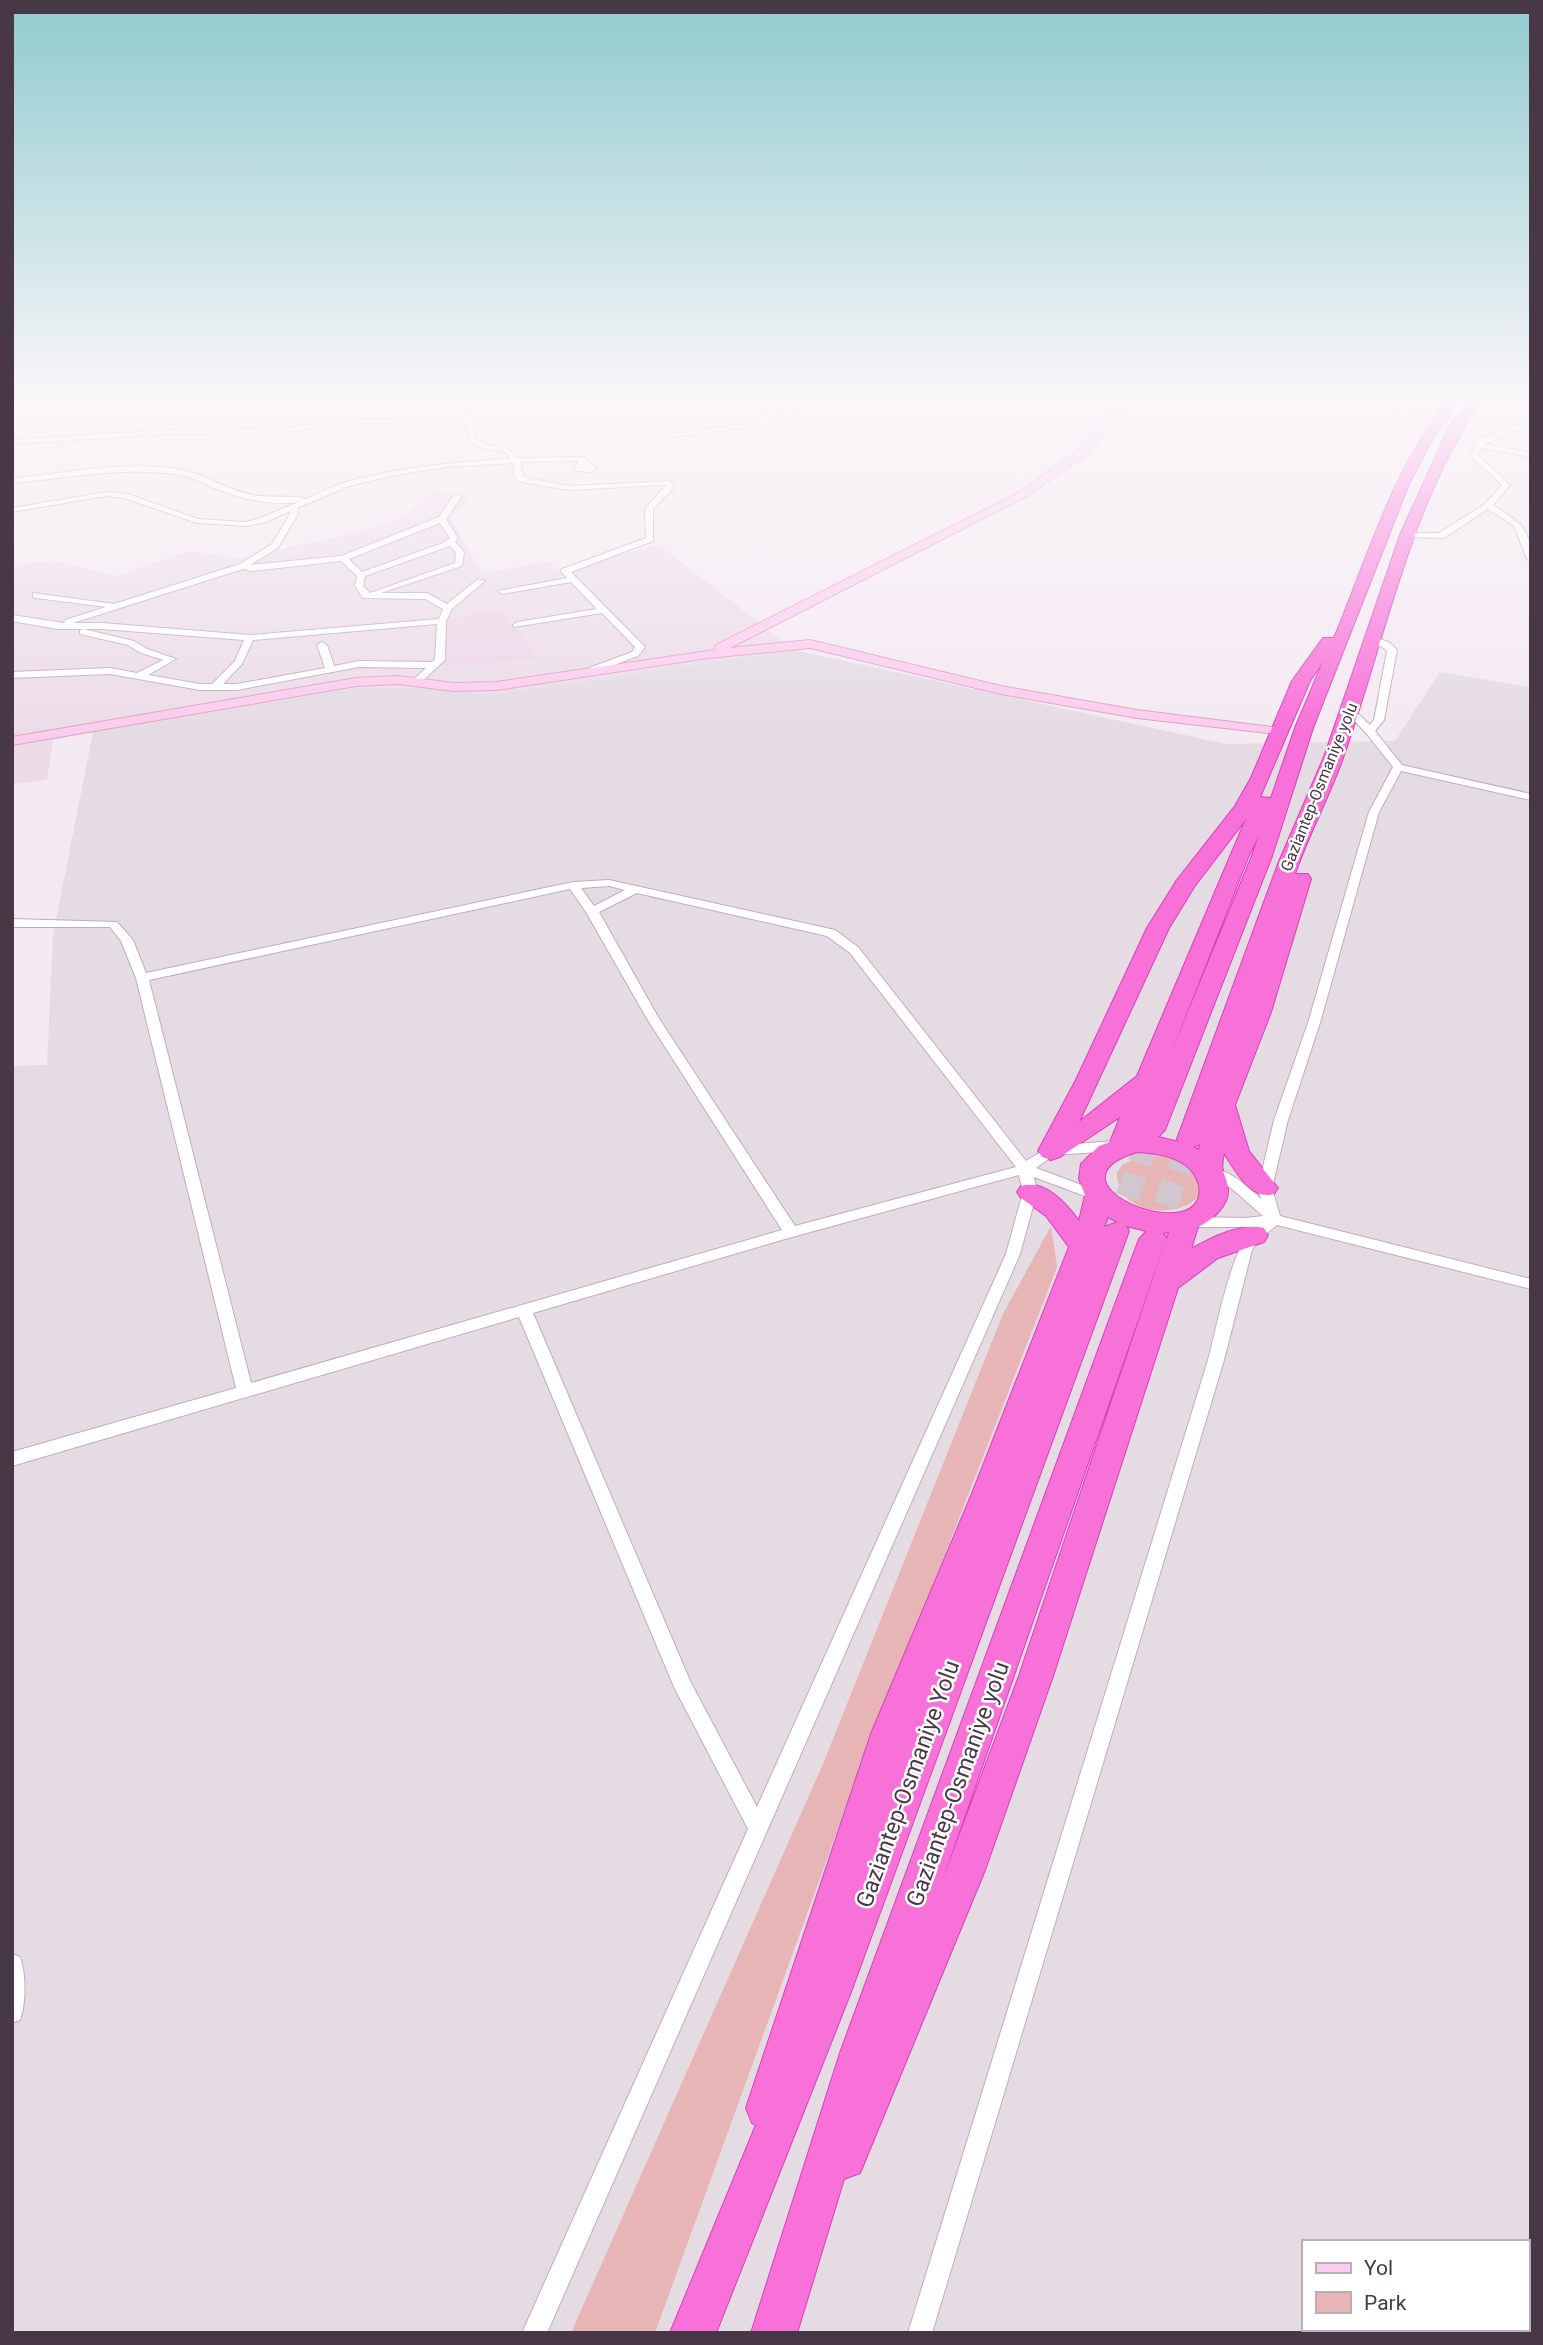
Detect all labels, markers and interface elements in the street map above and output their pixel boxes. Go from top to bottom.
street label: Gaziantep-Osmaniye yolu [1276,700,1362,874]
street label: Gaziantep-Osmaniye Yolu [851,1657,965,1911]
street label: Gaziantep-Osmaniye yolu [901,1658,1015,1910]
legend [1302,2240,1529,2331]
text: Yol [1364,2256,1393,2280]
text: Park [1364,2291,1407,2315]

